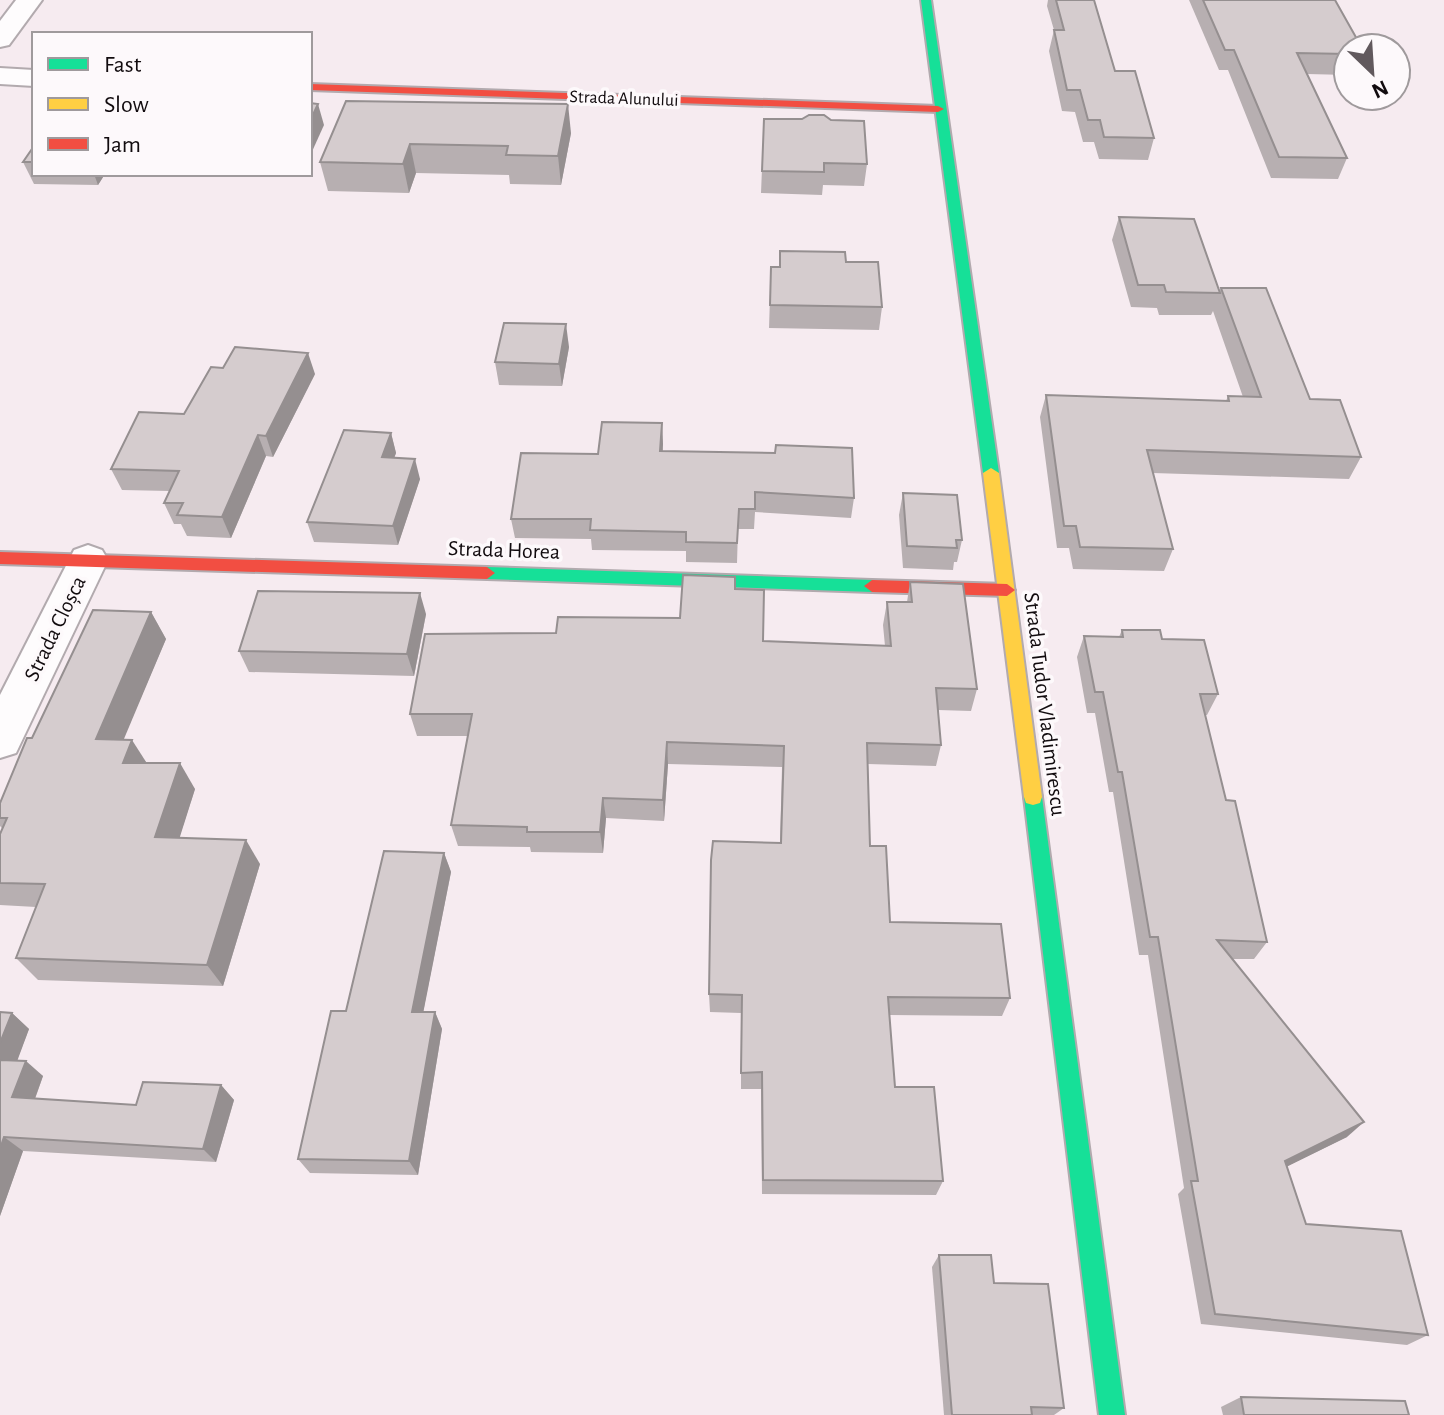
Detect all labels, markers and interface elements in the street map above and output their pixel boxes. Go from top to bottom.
legend [32,32,312,176]
north arrow [1332,32,1412,112]
text: Fast [104,53,142,77]
text: N [1368,76,1392,102]
street label: Strada Alunului [569,88,679,110]
text: Slow [104,93,149,117]
text: Jam [104,133,141,157]
street label: Strada Horea [448,537,560,563]
street label: Strada Cloșca [20,572,92,685]
street label: Strada Tudor Vladimirescu [1020,591,1070,817]

